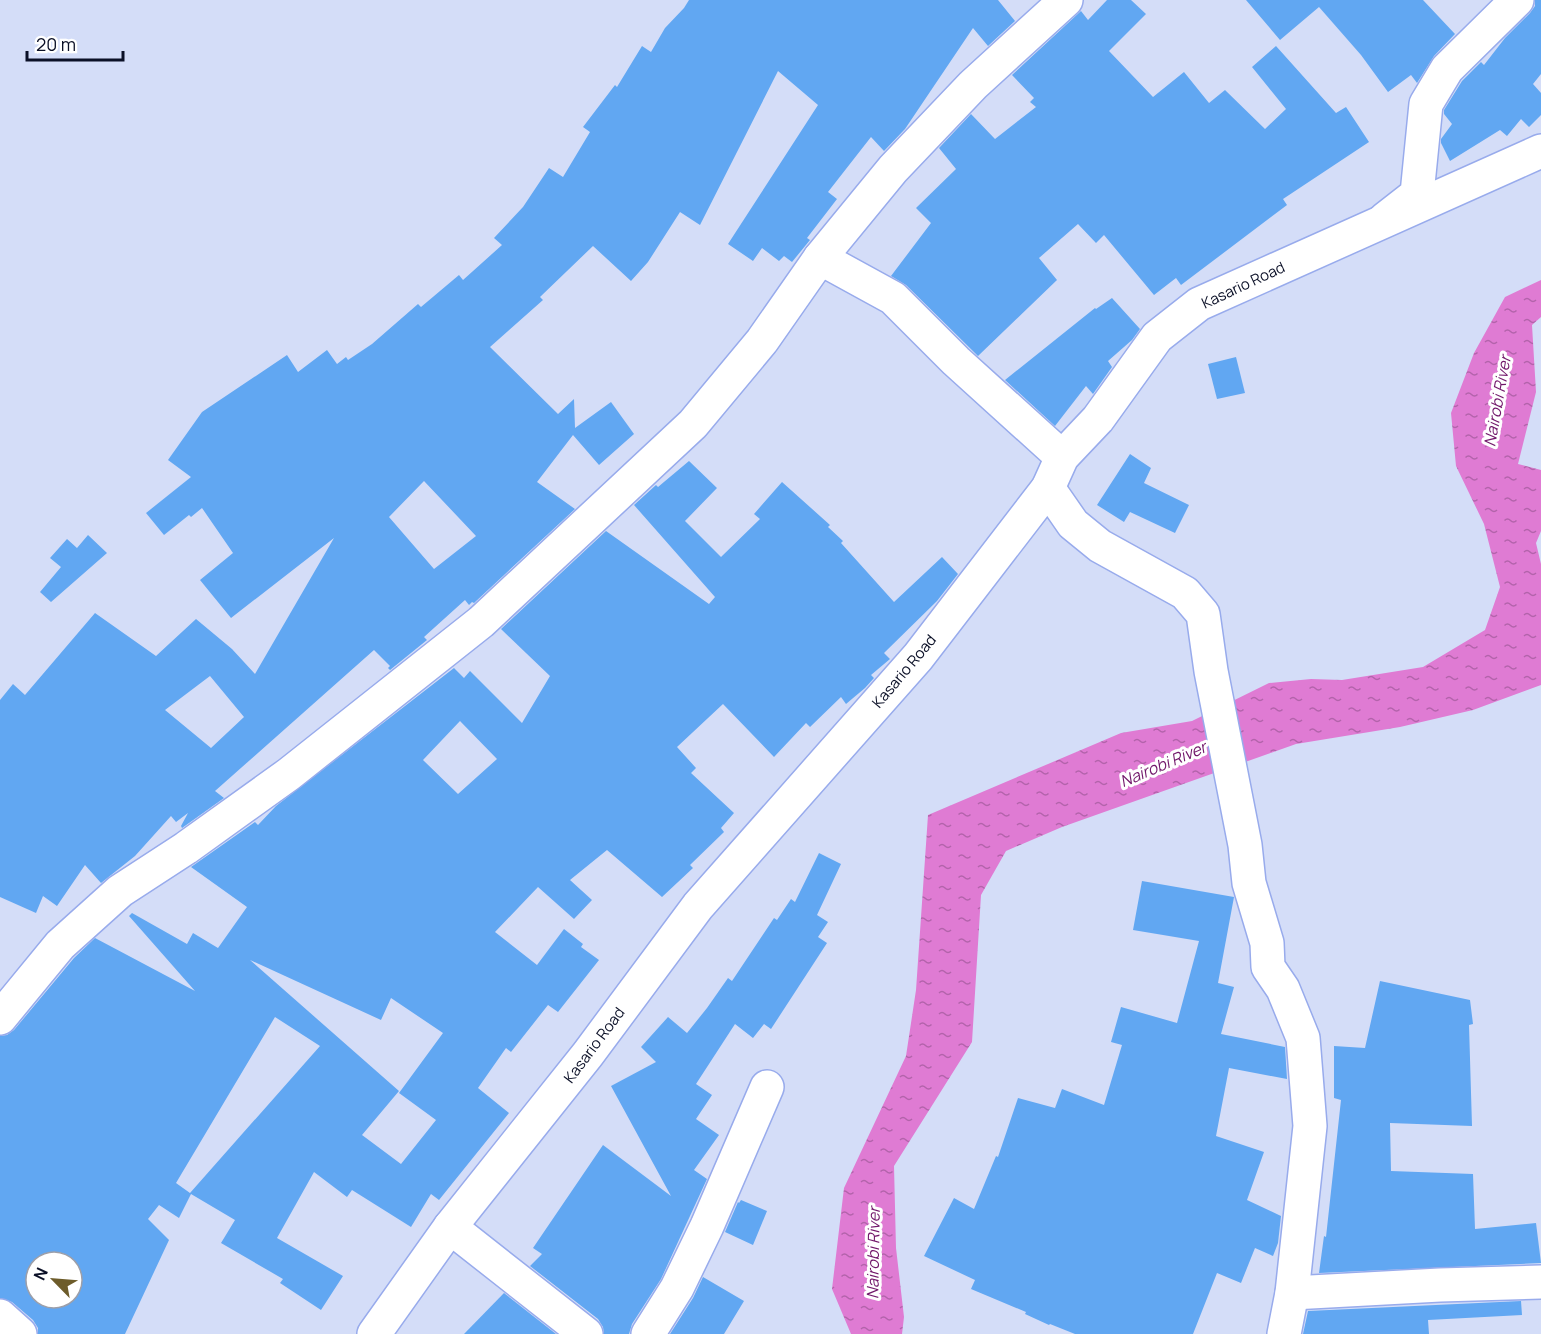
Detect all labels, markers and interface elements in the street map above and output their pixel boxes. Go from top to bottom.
scale bar [27,24,123,62]
text: 20 m [36,32,76,56]
street label: Kasario Road [1198,257,1288,313]
water label: Nairobi River [1478,352,1516,448]
street label: Kasario Road [867,630,941,712]
water label: Nairobi River [1116,735,1212,792]
street label: Kasario Road [559,1003,629,1087]
water label: Nairobi River [861,1205,885,1299]
north arrow [24,1250,84,1310]
text: N [28,1264,53,1284]

